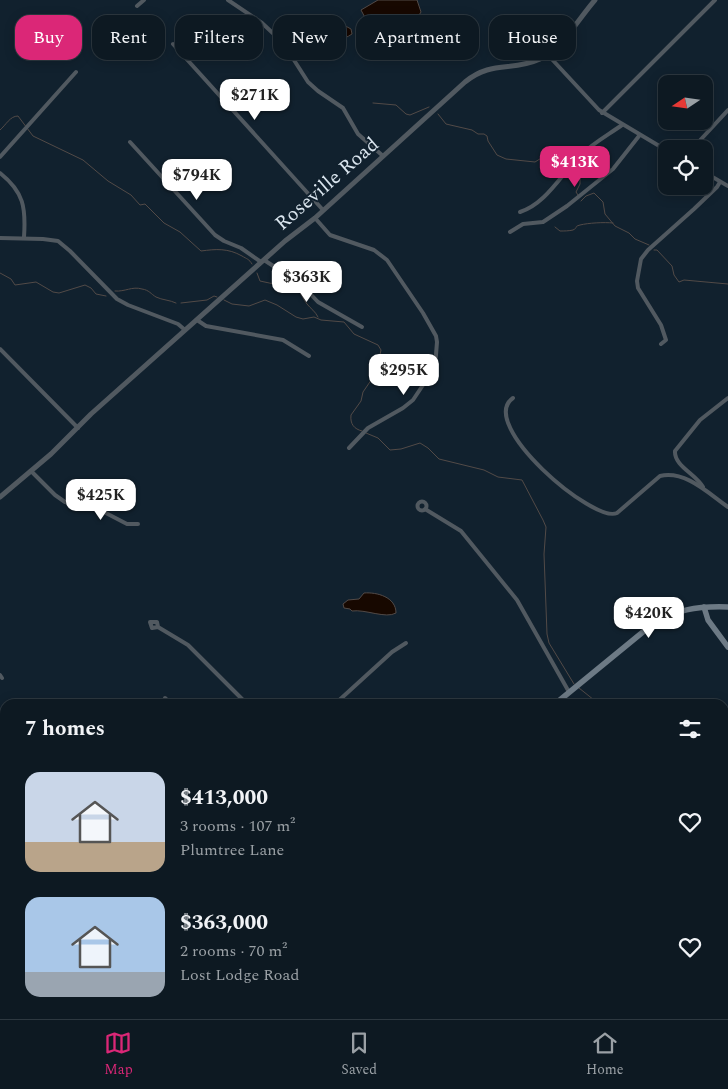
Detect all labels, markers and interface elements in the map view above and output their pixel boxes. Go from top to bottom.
chip: Buy [15,15,82,60]
chip: Rent [92,15,165,60]
chip: Filters [175,15,263,60]
chip: New [273,15,346,60]
chip: Apartment [356,15,479,60]
chip: House [489,15,576,60]
north arrow [658,75,712,130]
map controls [658,75,713,195]
pin: $271K [220,78,290,121]
text: $271K [231,83,279,107]
street label: Roseville Road [268,130,386,238]
button: locate [658,140,713,195]
pin: $413K [540,146,610,188]
text: $413K [551,150,599,174]
pin: $794K [162,158,232,201]
text: $794K [173,163,221,187]
pin: $363K [272,260,342,303]
text: $363K [283,265,331,289]
pin: $295K [369,354,439,396]
text: $295K [380,358,428,382]
pin: $425K [66,478,136,521]
text: $425K [77,483,125,507]
pin: $420K [614,596,684,639]
text: $420K [625,601,673,625]
text: 7 homes [25,713,105,745]
icon: filters [676,715,704,743]
text: $413,000 [180,782,268,814]
icon: home [65,792,125,852]
icon: heart [676,808,704,836]
text: 3 rooms · 107 m² [180,814,295,838]
text: Plumtree Lane [180,838,284,862]
text: $363,000 [180,907,268,939]
icon: home [65,917,125,977]
icon: heart [676,933,704,961]
text: 2 rooms · 70 m² [180,939,287,963]
text: Lost Lodge Road [180,963,299,987]
tab: Map [104,1029,133,1080]
tab: Saved [341,1029,377,1080]
tab: Home [586,1029,624,1080]

